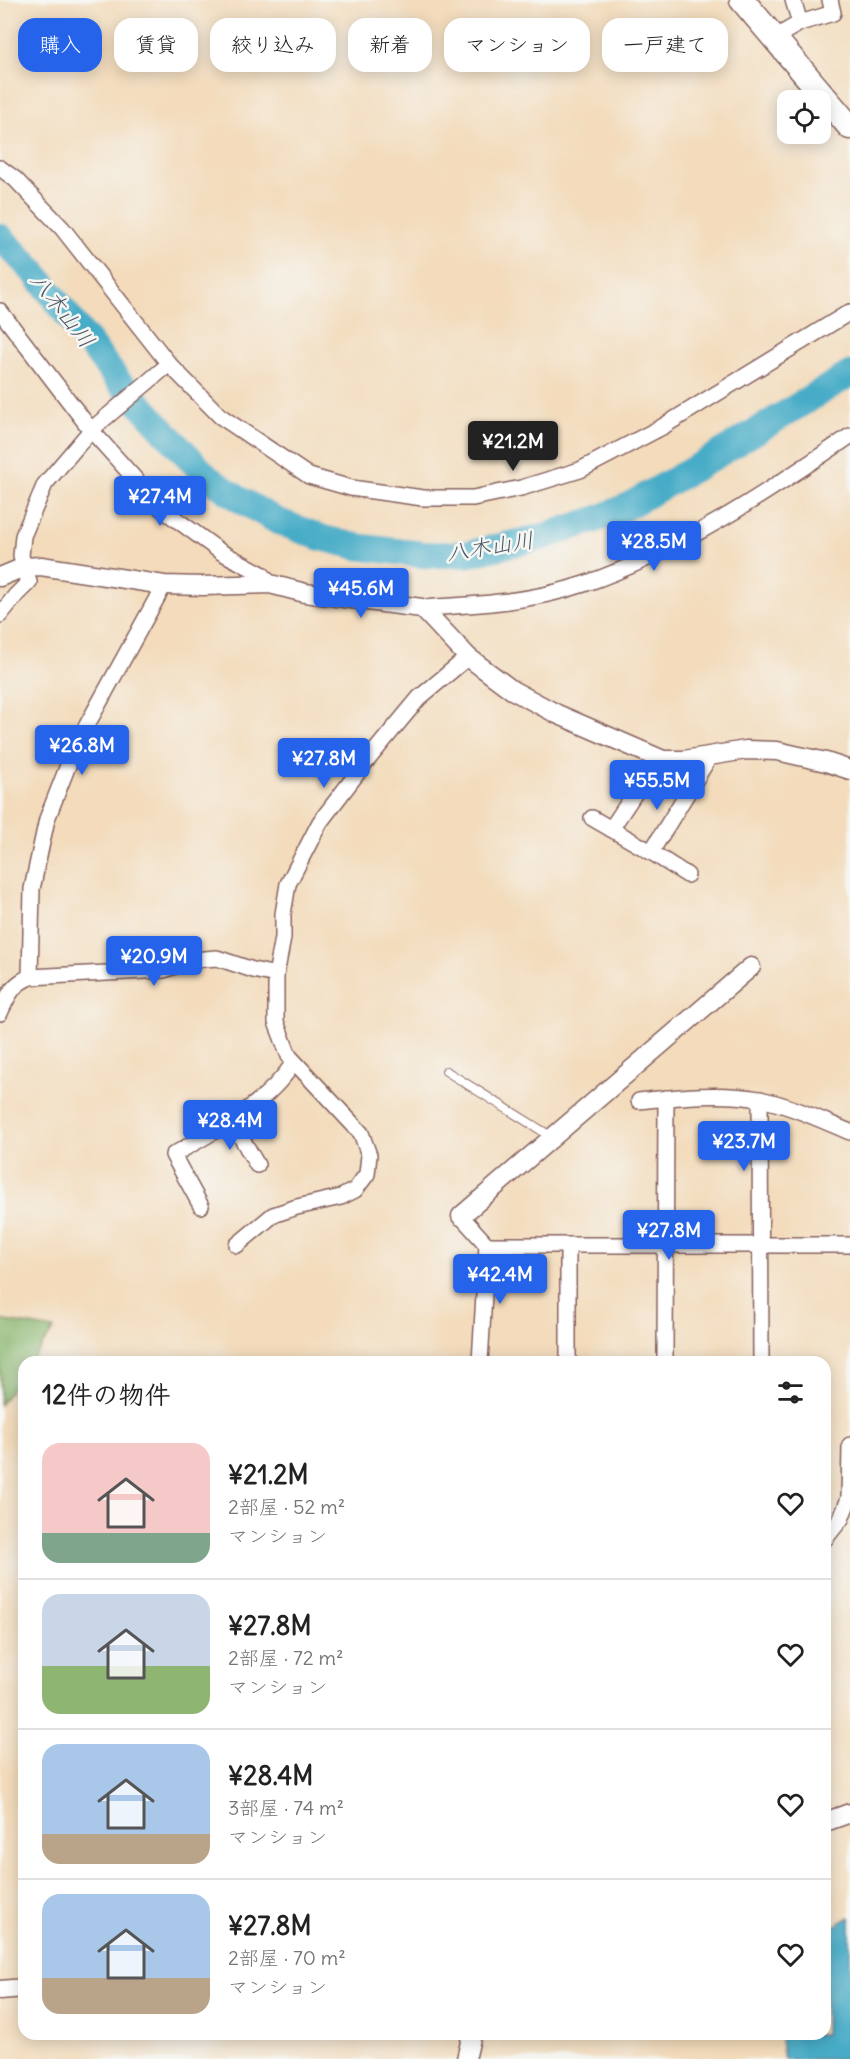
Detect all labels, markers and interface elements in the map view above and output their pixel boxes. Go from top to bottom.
chip: 購入 [18,18,102,72]
chip: 賃貸 [114,18,198,72]
chip: 絞り込み [210,18,336,72]
chip: 新着 [348,18,432,72]
chip: マンション [444,18,590,72]
chip: 一戸建て [602,18,728,72]
map controls [777,90,831,144]
button: locate [777,90,831,144]
water label: 八木山川 [25,267,101,353]
pin: ¥21.2M [464,421,562,472]
text: ¥21.2M [482,428,544,453]
pin: ¥27.4M [111,476,209,527]
text: ¥27.4M [128,483,192,508]
pin: ¥28.5M [605,521,703,572]
water label: 八木山川 [444,525,536,567]
text: ¥28.5M [621,528,687,553]
pin: ¥45.6M [312,568,410,619]
text: ¥45.6M [328,575,394,600]
pin: ¥26.8M [33,725,131,776]
text: ¥26.8M [49,732,115,757]
pin: ¥27.8M [275,738,373,789]
text: ¥27.8M [292,745,356,770]
pin: ¥55.5M [608,760,706,811]
text: ¥55.5M [624,767,690,792]
pin: ¥20.9M [105,936,203,987]
text: ¥20.9M [120,943,188,968]
pin: ¥28.4M [181,1100,279,1151]
text: ¥28.4M [197,1107,263,1132]
pin: ¥23.7M [695,1121,793,1172]
text: ¥23.7M [712,1128,776,1153]
pin: ¥27.8M [620,1210,718,1261]
text: ¥27.8M [637,1217,701,1242]
pin: ¥42.4M [451,1254,549,1305]
text: ¥42.4M [467,1261,533,1286]
icon: filters [774,1376,807,1409]
text: 12件の物件 [42,1378,171,1411]
text: ¥21.2M [228,1458,309,1491]
icon: home [90,1467,162,1539]
icon: heart [774,1487,807,1520]
text: 2部屋 · 52 m² [228,1494,345,1519]
text: マンション [228,1523,327,1548]
text: ¥27.8M [228,1609,312,1642]
icon: home [90,1618,162,1690]
icon: heart [774,1638,807,1671]
text: 2部屋 · 72 m² [228,1645,343,1670]
text: マンション [228,1674,327,1699]
text: ¥28.4M [228,1759,313,1792]
icon: home [90,1768,162,1840]
icon: heart [774,1788,807,1821]
text: 3部屋 · 74 m² [228,1795,344,1820]
text: マンション [228,1824,327,1849]
text: ¥27.8M [228,1909,312,1942]
icon: home [90,1918,162,1990]
icon: heart [774,1938,807,1971]
text: 2部屋 · 70 m² [228,1945,346,1970]
text: マンション [228,1974,327,1999]

